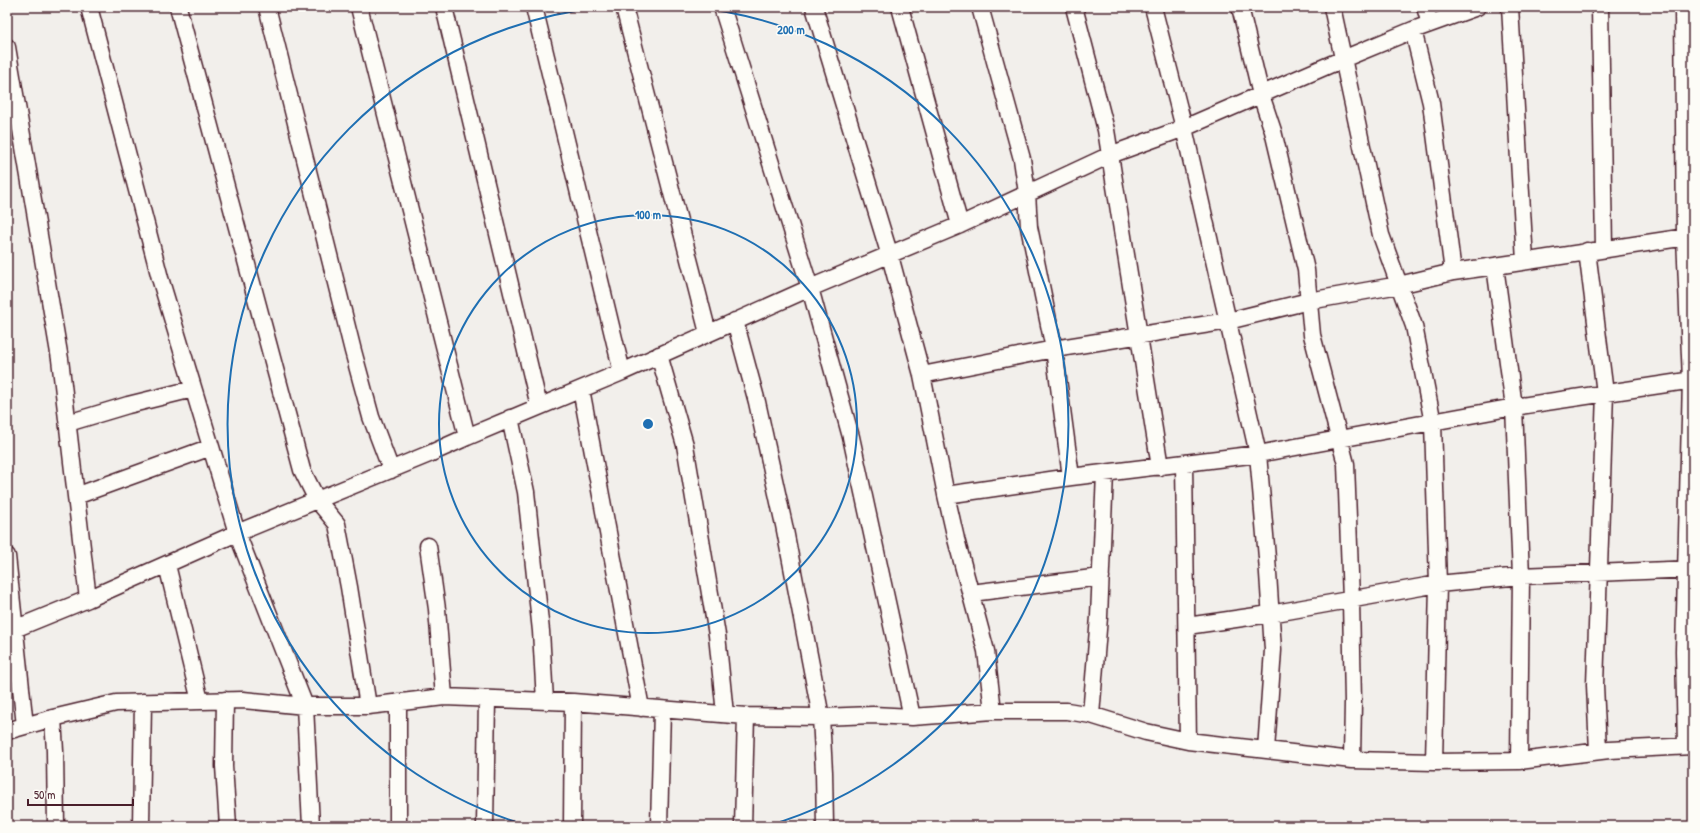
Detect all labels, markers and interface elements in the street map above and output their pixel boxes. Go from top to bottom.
text: 200 m [777,21,805,38]
text: 100 m [635,206,661,223]
centre of rings [641,417,655,431]
scale bar [28,781,133,807]
text: 50 m [34,786,55,803]

